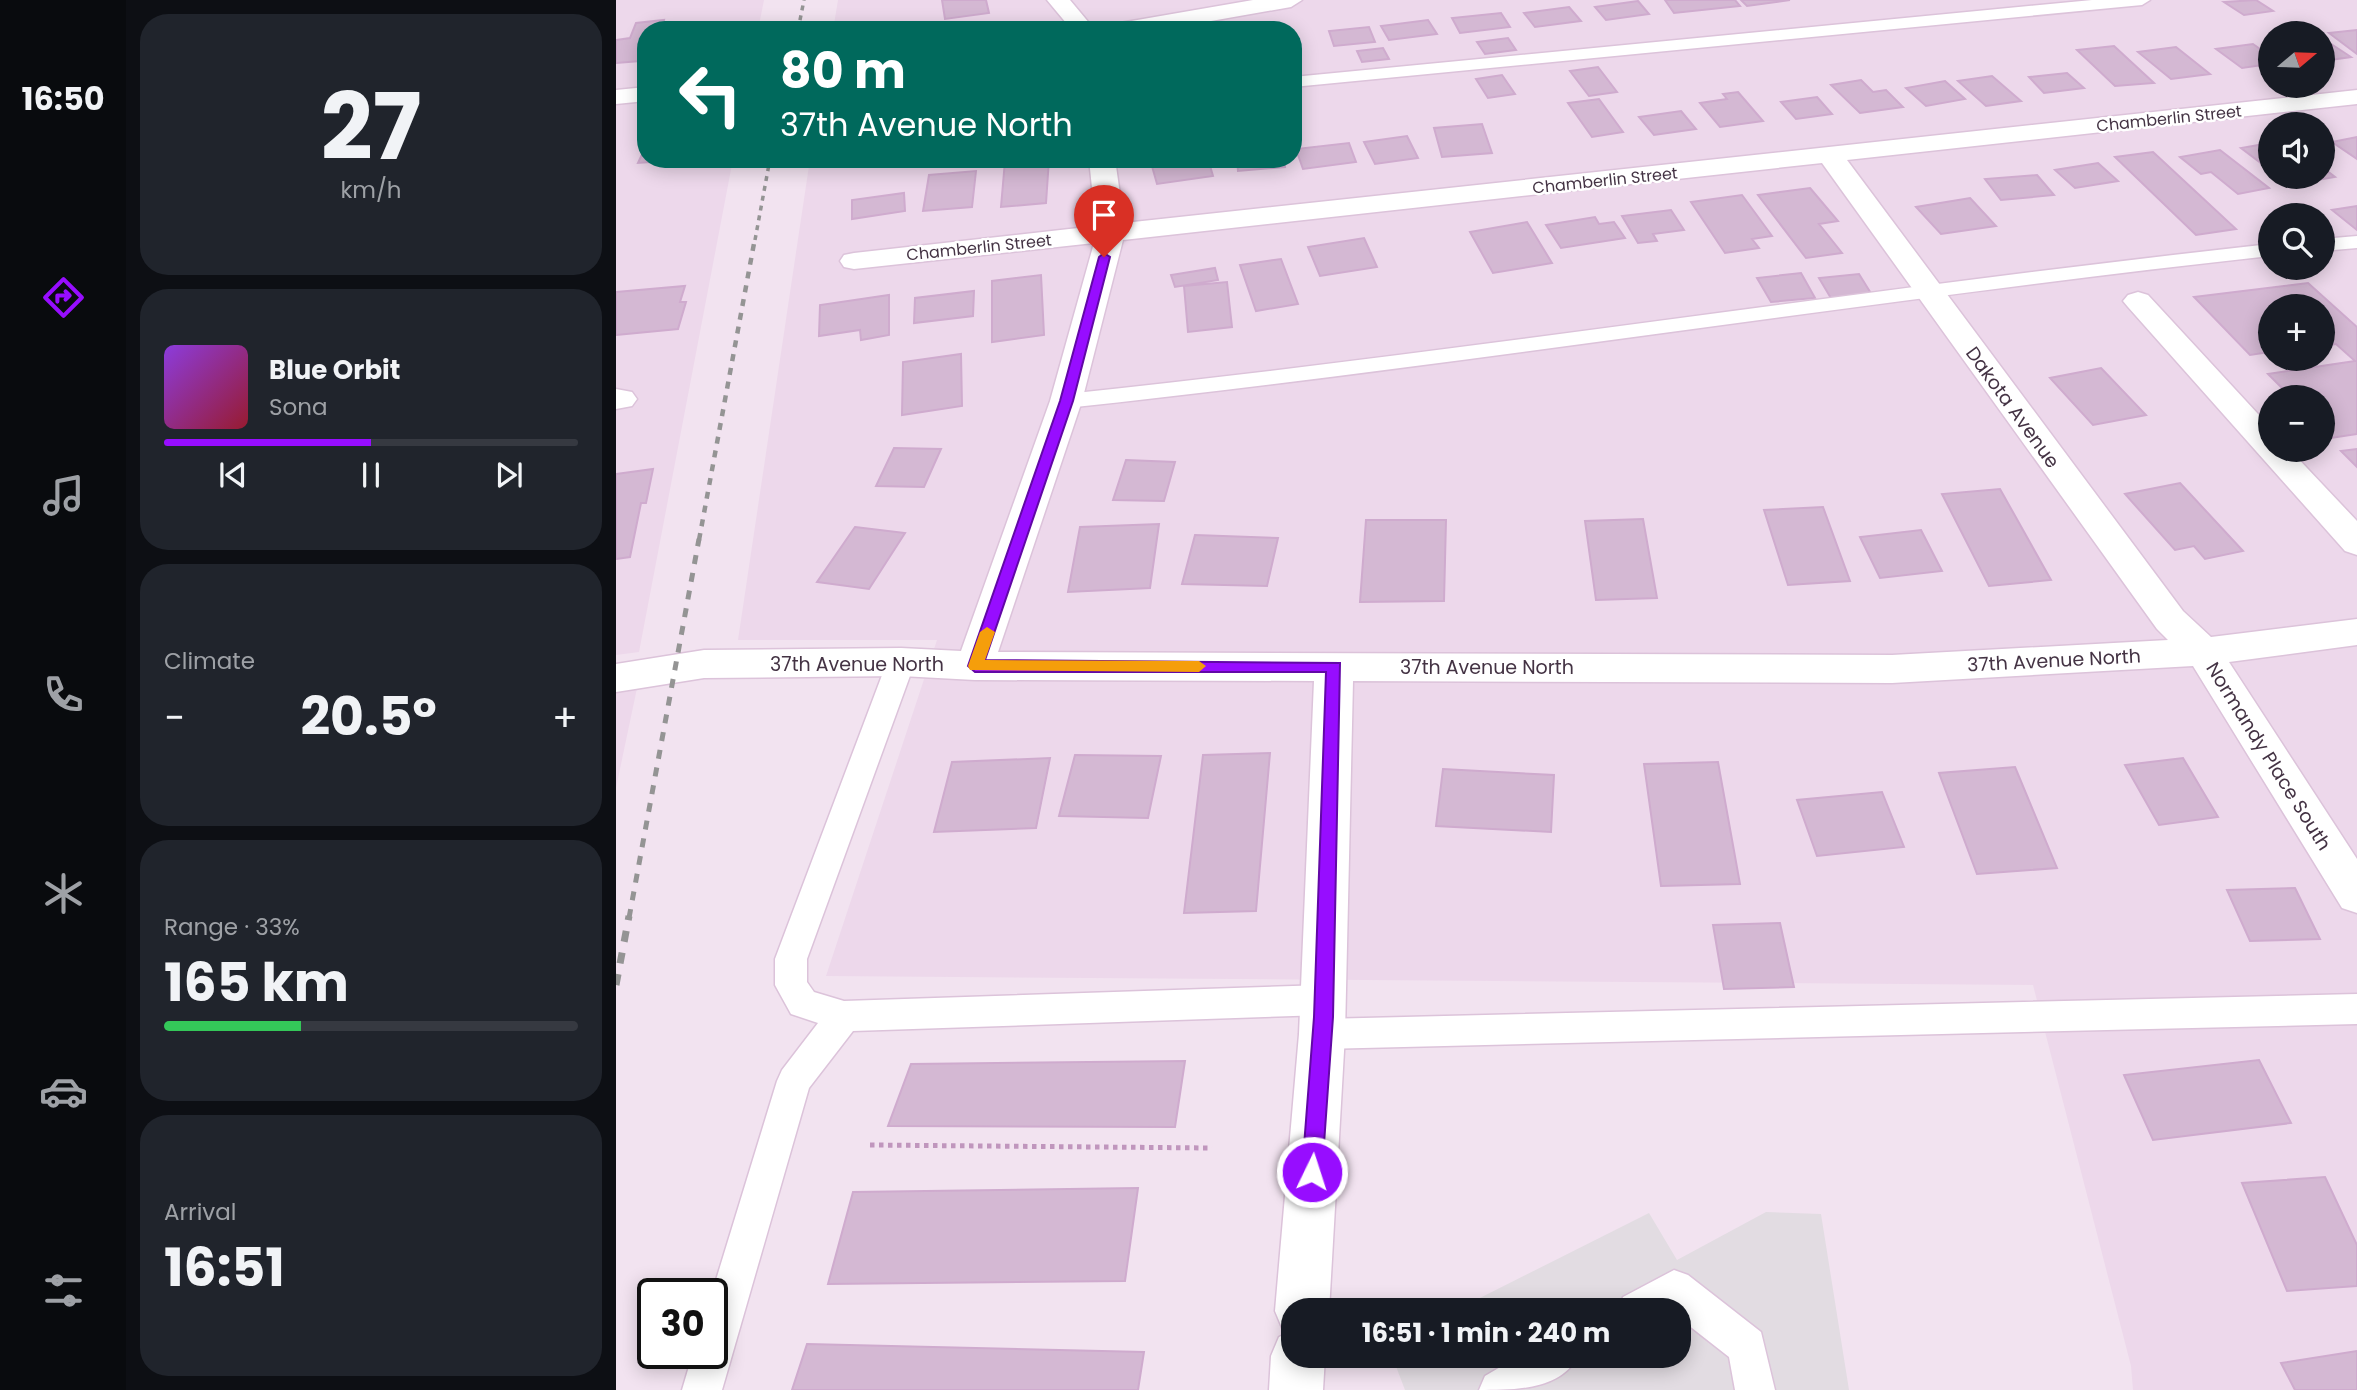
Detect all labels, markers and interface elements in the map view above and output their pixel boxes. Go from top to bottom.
north arrow [2258,21,2334,98]
map controls [2258,21,2335,462]
text: 80 m [780,37,906,105]
icon: left [665,49,756,140]
text: 27 [321,63,421,191]
text: 16:50 [21,76,105,121]
street label: Chamberlin Street [2095,99,2243,138]
text: 37th Avenue North [780,102,1073,147]
button: sound [2258,112,2335,189]
street label: Chamberlin Street [1531,161,1679,200]
text: km/h [340,174,402,206]
pin [1074,185,1134,257]
icon: arrive [1085,196,1123,234]
button: search [2258,203,2335,280]
street label: Chamberlin Street [905,228,1053,267]
icon: directions [39,273,88,322]
button: + [2258,294,2335,371]
street label: Dakota Avenue [1959,341,2066,474]
text: Blue Orbit [269,352,400,388]
button: − [2258,385,2335,462]
text: Sona [269,391,328,423]
icon: previous [214,456,252,494]
icon: pause [352,456,390,494]
icon: next [490,456,528,494]
icon: music [39,471,88,520]
street label: 37th Avenue North [1967,642,2142,679]
text: Climate [164,645,255,677]
street label: 37th Avenue North [770,651,944,678]
street label: 37th Avenue North [1400,654,1574,681]
street label: Normandy Place South [2200,657,2338,856]
icon: phone [39,670,88,719]
text: 20.5° [300,680,437,753]
text: − [164,691,185,744]
text: + [552,691,578,744]
icon: climate [39,869,88,918]
text: Range · 33% [164,911,300,943]
text: 165 km [164,946,349,1019]
icon: car [39,1067,88,1116]
position arrow [1275,1135,1349,1209]
text: Arrival [164,1196,236,1228]
text: 16:51 [164,1231,285,1304]
icon: filters [39,1266,88,1315]
speed limit sign: 30 [637,1278,728,1369]
text: 16:51 · 1 min · 240 m [1362,1315,1610,1351]

